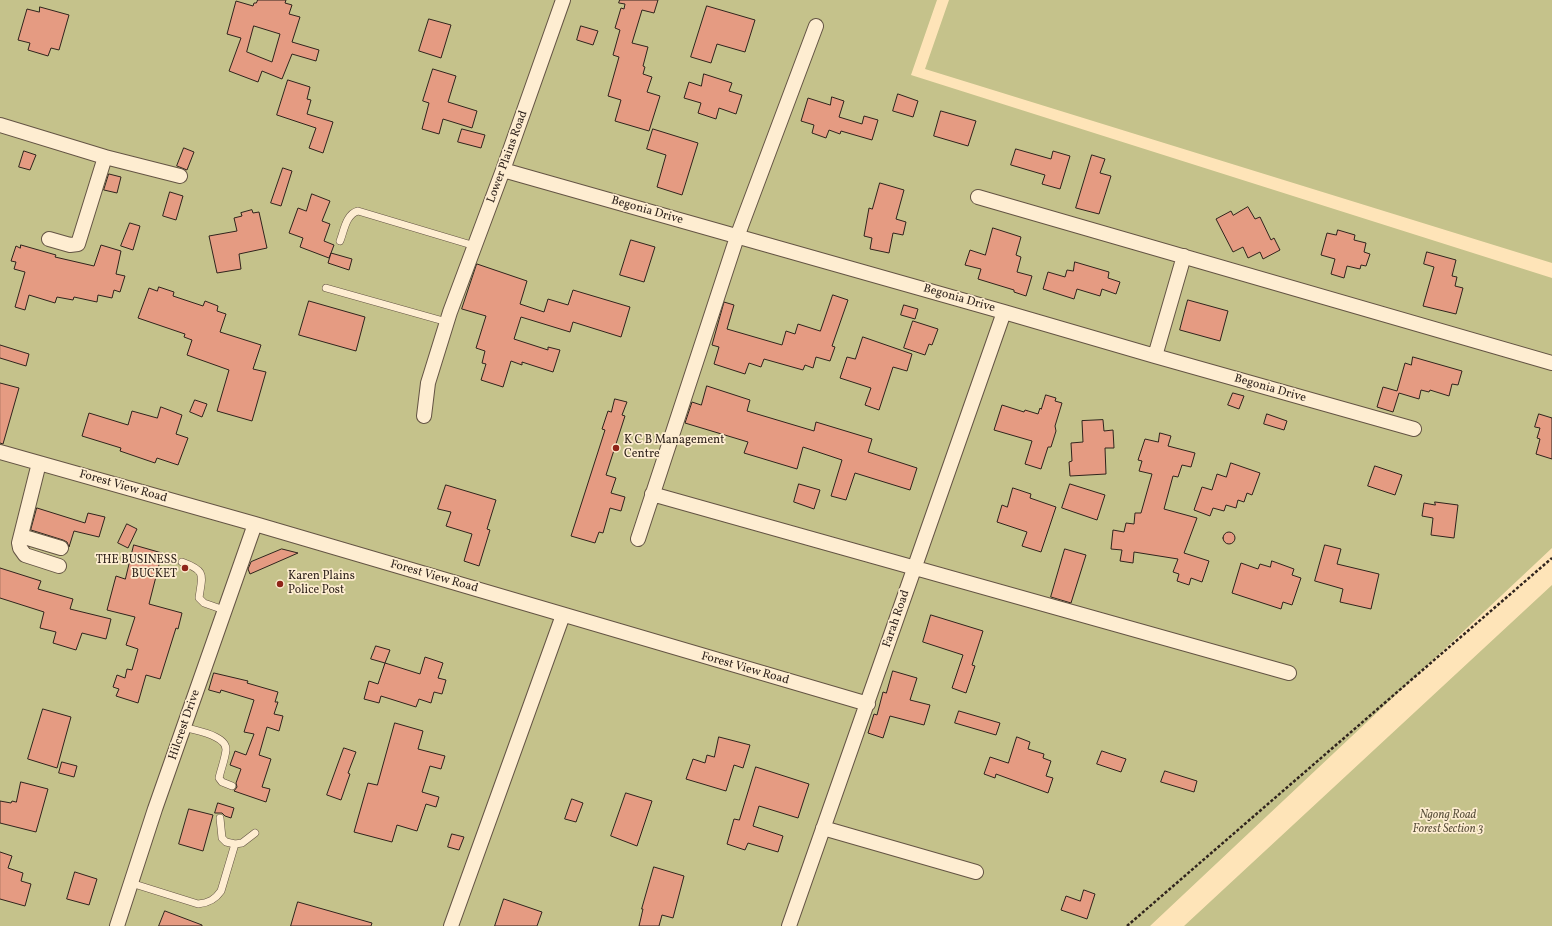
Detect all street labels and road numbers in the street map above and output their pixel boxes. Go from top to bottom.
street label: Lower Plains Road [485,109,531,205]
street label: Begonia Drive [609,194,685,228]
street label: Begonia Drive [921,282,997,316]
street label: Begonia Drive [1232,372,1308,406]
street label: Forest View Road [77,468,169,506]
street label: Forest View Road [388,558,480,596]
street label: Farah Road [880,588,914,650]
street label: Forest View Road [699,650,791,688]
street label: Hilcrest Drive [166,688,204,762]

